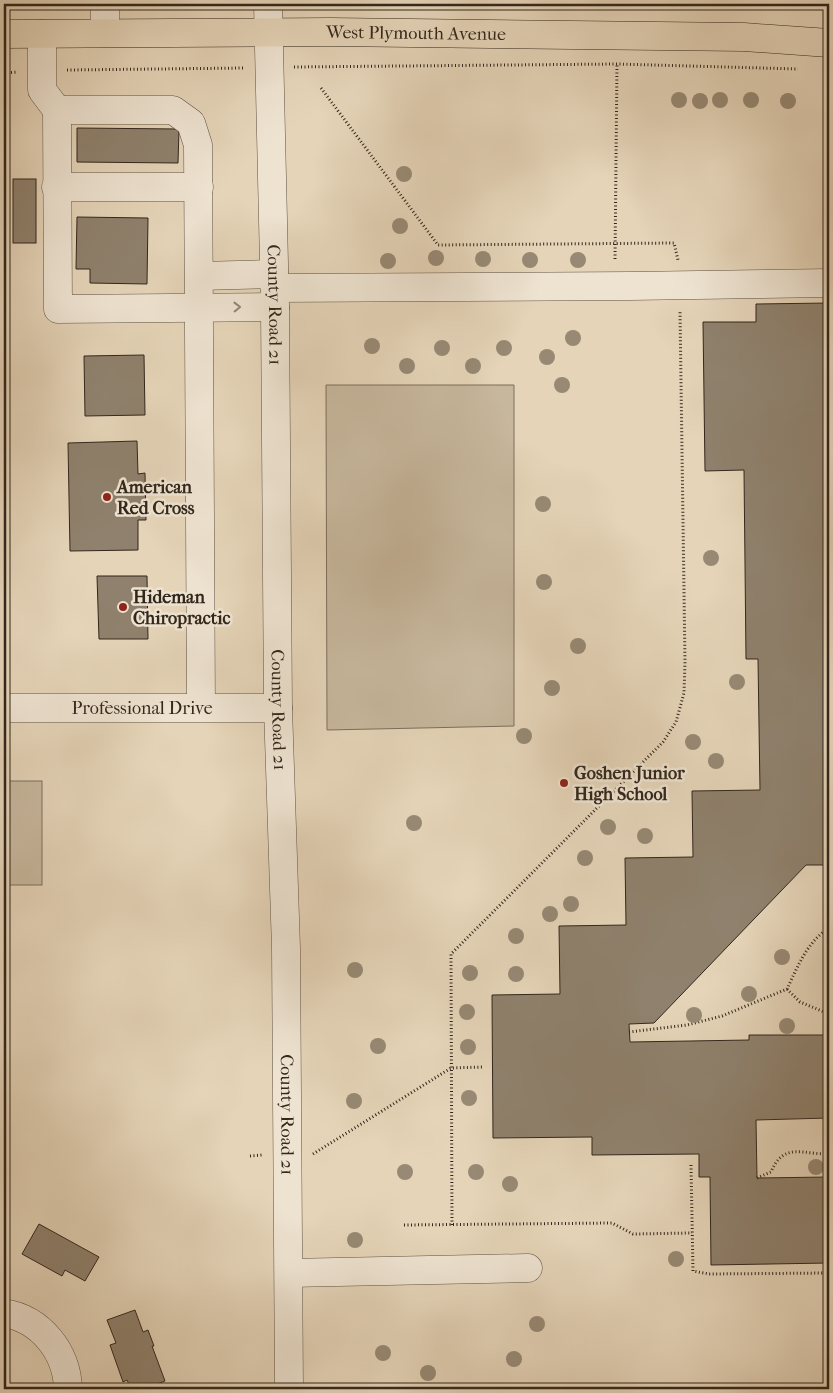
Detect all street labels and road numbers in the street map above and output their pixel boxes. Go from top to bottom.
street label: West Plymouth Avenue [325,21,506,45]
street label: County Road 21 [263,244,286,366]
street label: County Road 21 [267,649,291,771]
street label: Professional Drive [71,698,213,719]
street label: County Road 21 [276,1054,298,1175]

